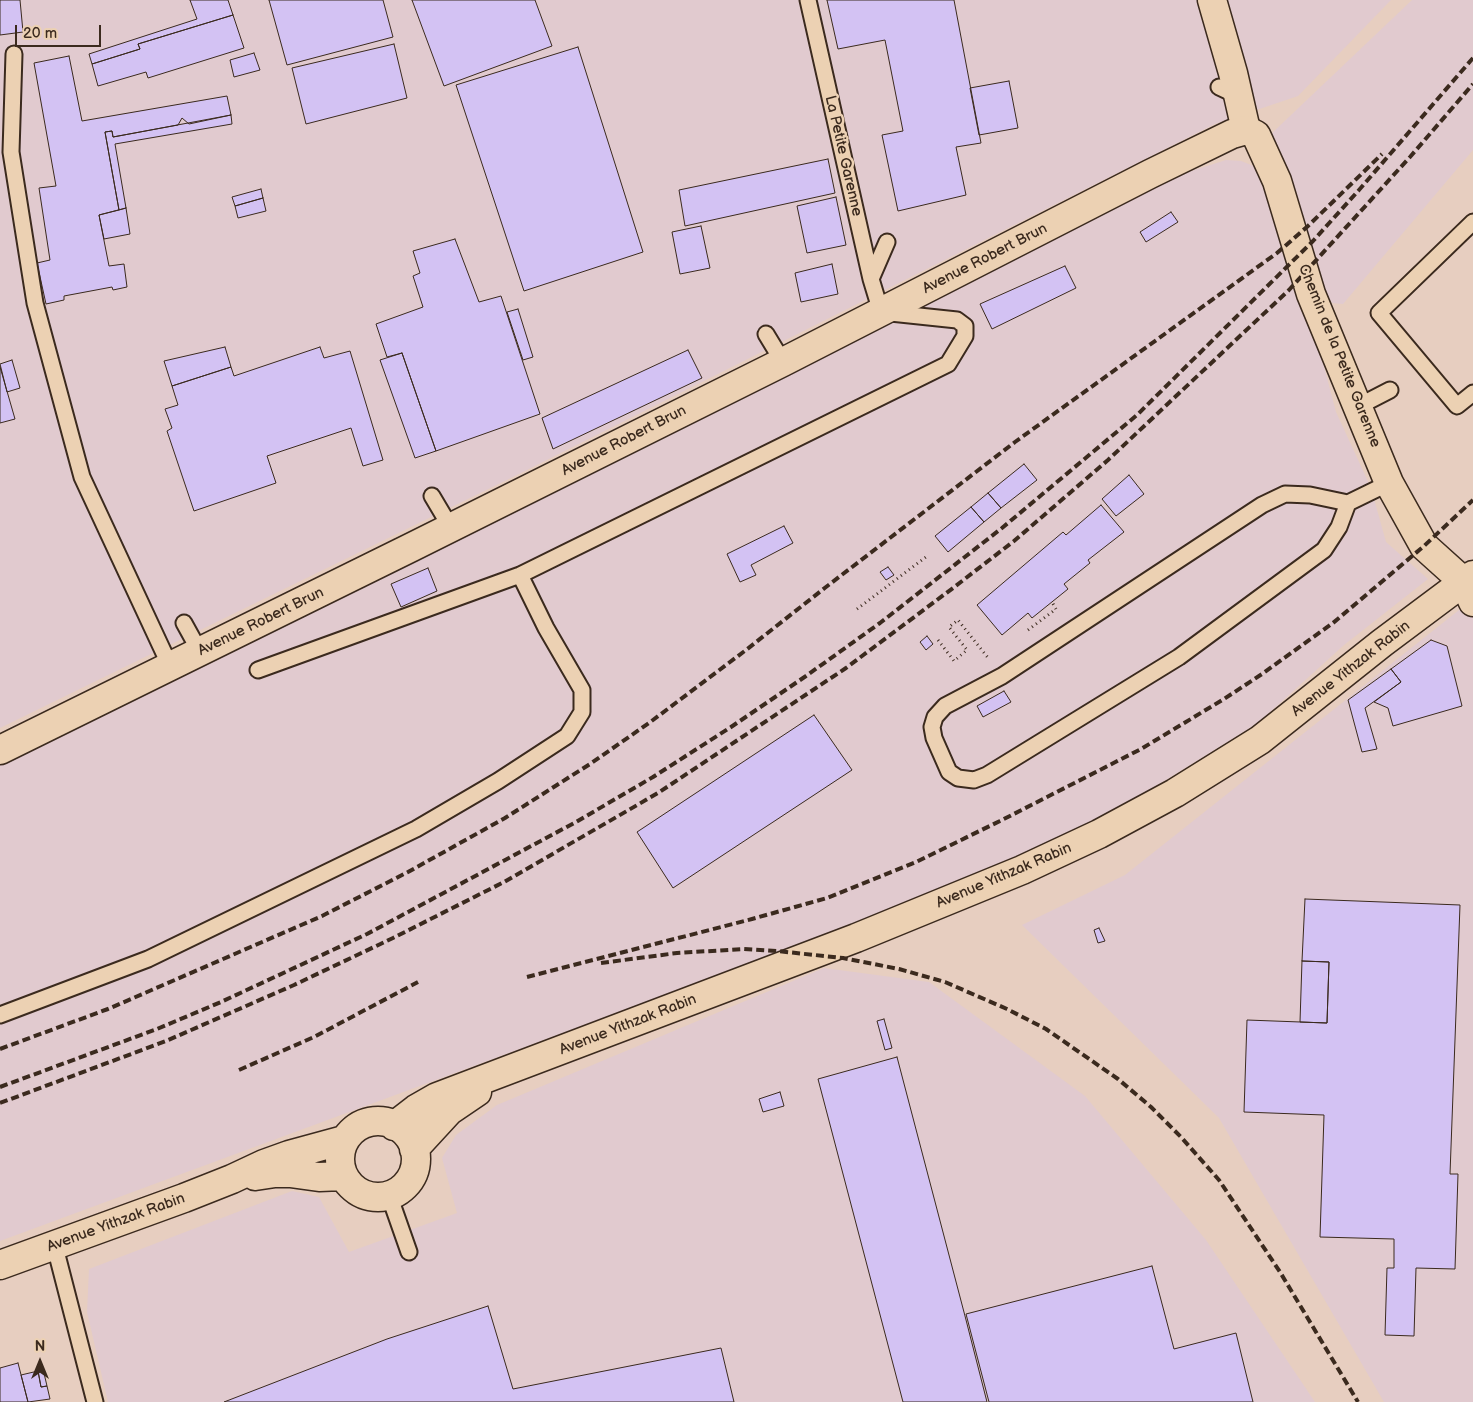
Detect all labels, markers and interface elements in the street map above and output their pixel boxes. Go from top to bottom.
scale bar [18,15,104,47]
text: 20 m [23,24,57,43]
street label: La Petite Garenne [820,94,866,218]
street label: Avenue Robert Brun [920,220,1050,298]
street label: Chemin de la Petite Garenne [1294,262,1384,450]
street label: Avenue Robert Brun [559,402,689,480]
street label: Avenue Robert Brun [195,584,327,660]
street label: Avenue Yithzak Rabin [1288,617,1414,721]
street label: Avenue Yithzak Rabin [934,839,1074,913]
street label: Avenue Yithzak Rabin [557,991,699,1059]
street label: Avenue Yithzak Rabin [45,1190,187,1256]
north arrow [15,1337,65,1387]
text: N [35,1338,45,1355]

